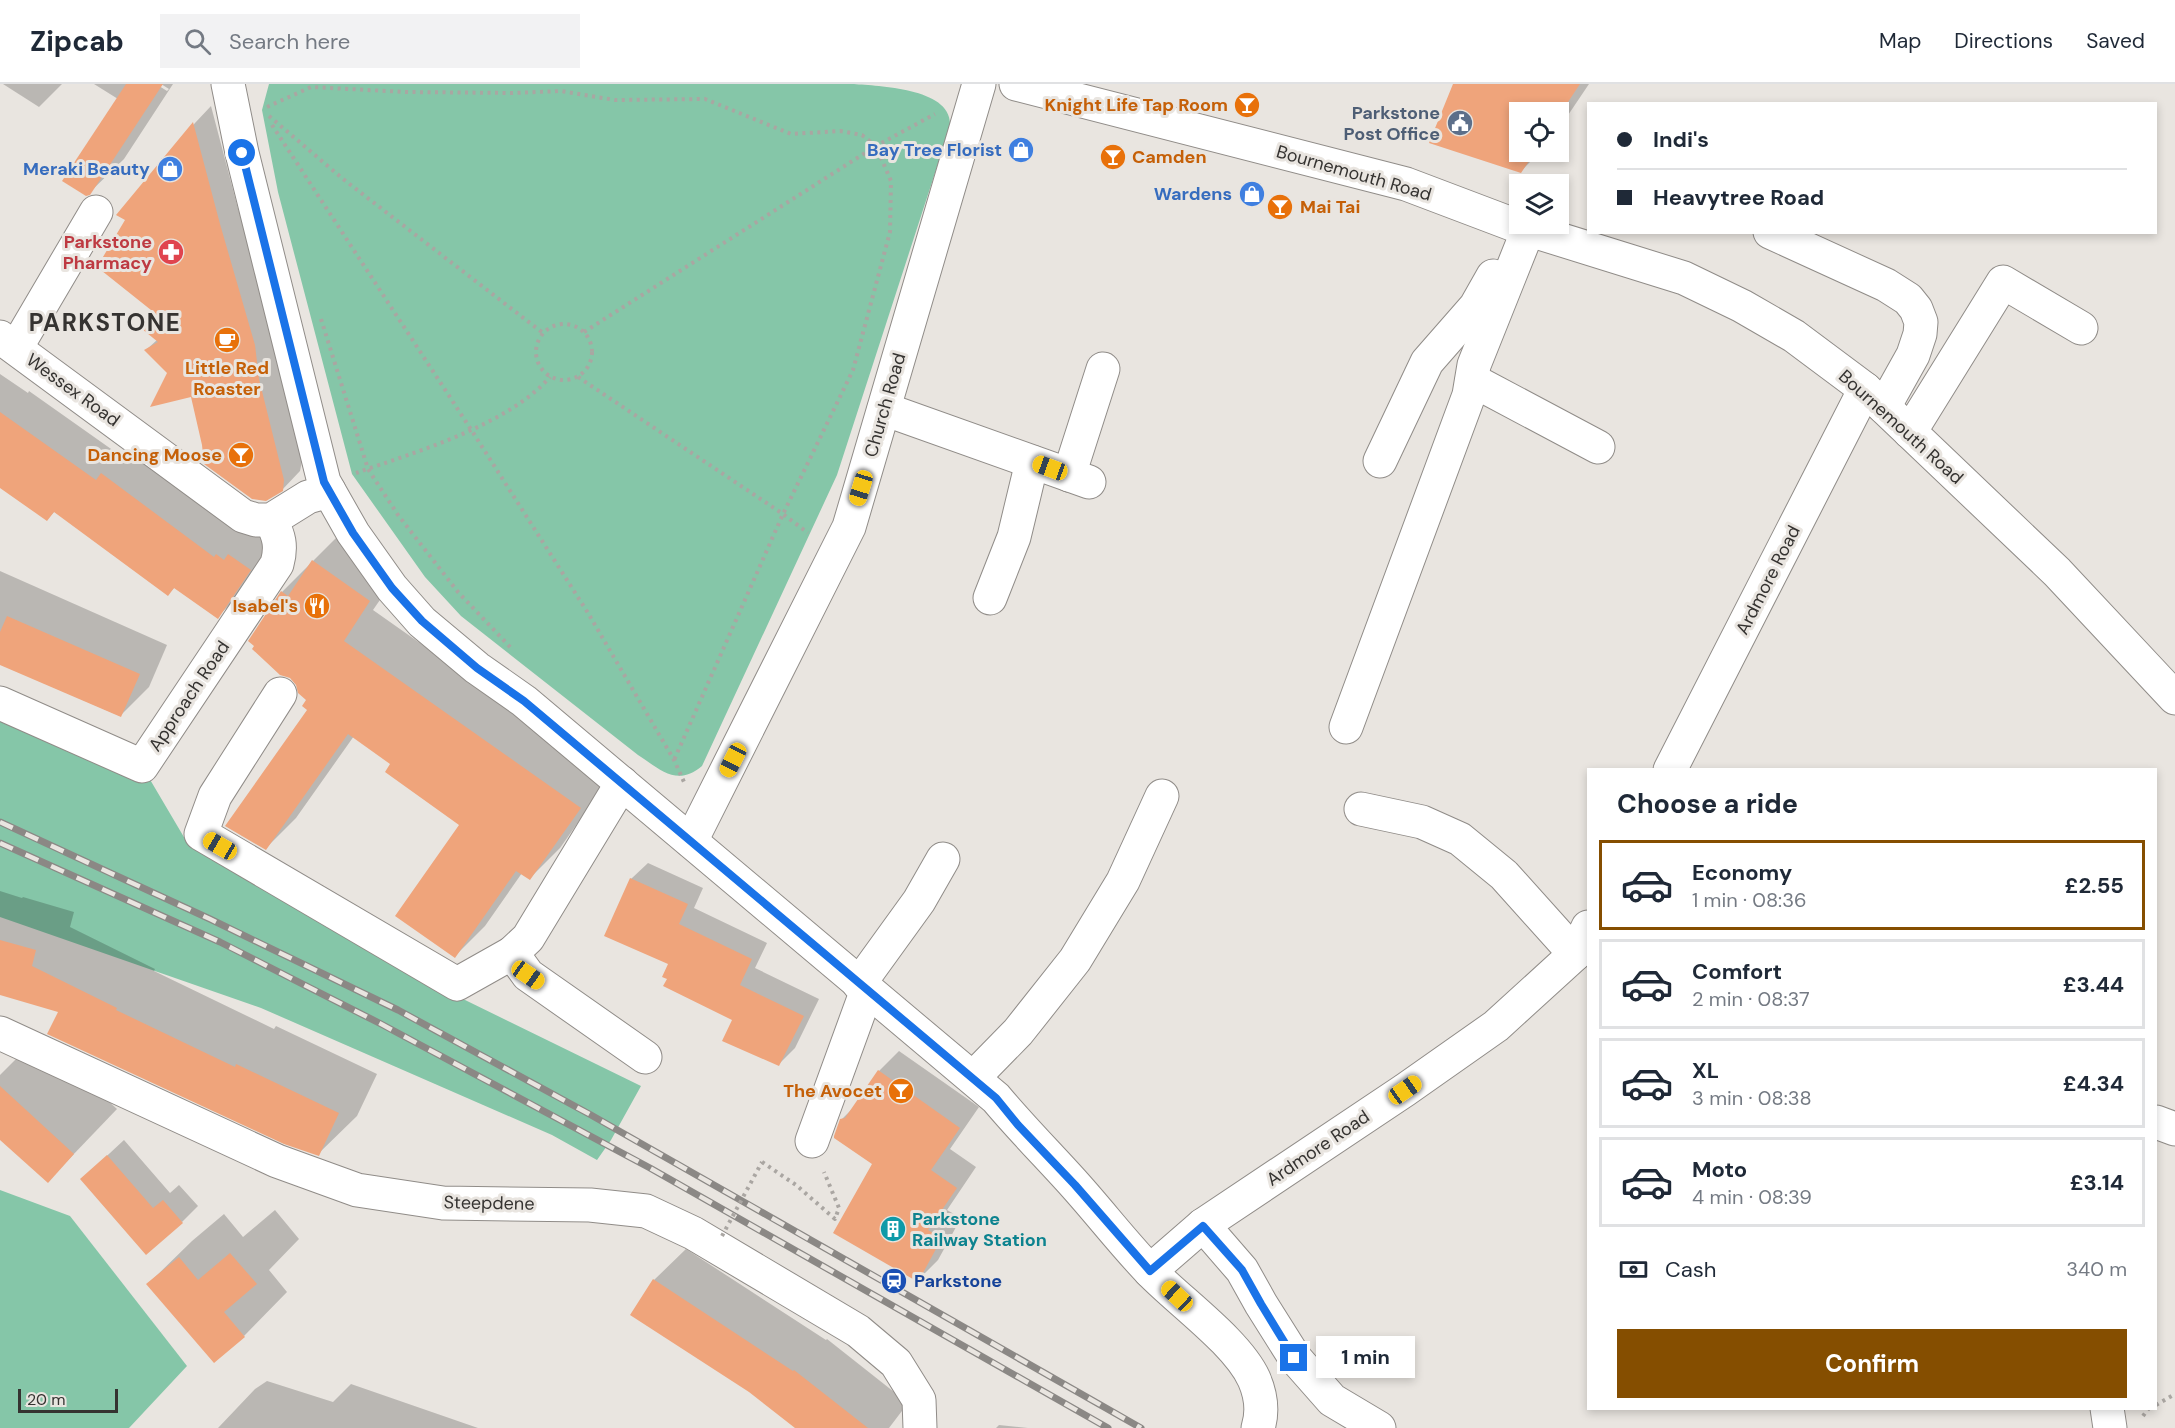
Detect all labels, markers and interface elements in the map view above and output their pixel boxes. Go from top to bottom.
search box [160,14,580,68]
text: Zipcab [30,23,124,60]
icon: search [181,25,214,58]
text: Search here [229,27,350,56]
text: Map [1879,27,1921,55]
text: Directions [1954,27,2053,55]
text: Saved [2086,27,2145,55]
bar icon: Knight Life Tap Room [1232,90,1262,120]
place label: Knight Life Tap Room [1045,93,1228,117]
place label: Parkstone Post Office [1344,101,1440,146]
map controls [1509,102,1569,234]
button: locate [1509,102,1569,162]
public building icon: Parkstone Post Office [1445,108,1475,138]
text: Indi's [1653,125,1709,154]
shop icon: Bay Tree Florist [1006,135,1036,165]
place label: Bay Tree Florist [867,138,1002,162]
route start [228,139,255,166]
street label: Bournemouth Road [1274,139,1434,207]
bar icon: Camden [1098,142,1128,172]
place label: Camden [1132,145,1207,169]
shop icon: Meraki Beauty [155,154,185,184]
place label: Meraki Beauty [23,157,150,181]
button: layers [1509,174,1569,234]
shop icon: Wardens [1237,179,1267,209]
place label: Wardens [1154,182,1232,206]
text: Heavytree Road [1653,183,1824,212]
bar icon: Mai Tai [1265,192,1295,222]
place label: Mai Tai [1300,195,1360,219]
place label: Parkstone Pharmacy [63,230,152,275]
pharmacy icon: Parkstone Pharmacy [156,237,186,267]
district label: PARKSTONE [29,307,181,338]
cafe icon: Little Red Roaster [212,325,242,355]
street label: Wessex Road [21,348,125,432]
street label: Church Road [859,350,911,460]
place label: Little Red Roaster [185,356,269,401]
street label: Bournemouth Road [1833,364,1969,490]
bar icon: Dancing Moose [226,440,256,470]
place label: Dancing Moose [87,443,222,467]
car [1030,453,1070,483]
car [847,468,875,508]
street label: Ardmore Road [1730,521,1806,639]
restaurant icon: Isabel's [302,591,332,621]
place label: Isabel's [232,594,298,618]
street label: Approach Road [143,636,235,756]
car [717,740,749,780]
text: Choose a ride [1617,786,1798,821]
car [200,829,240,863]
icon: car [1620,858,1674,912]
text: Economy [1692,858,1792,887]
text: £2.55 [2065,871,2124,900]
text: 1 min · 08:36 [1692,887,1807,913]
car [508,957,548,993]
icon: car [1620,957,1674,1011]
text: Comfort [1692,957,1782,986]
text: £3.44 [2063,970,2124,999]
text: 2 min · 08:37 [1692,986,1810,1012]
icon: car [1620,1056,1674,1110]
text: XL [1692,1056,1719,1085]
text: £4.34 [2063,1069,2124,1098]
car [1385,1072,1425,1108]
bar icon: The Avocet [886,1076,916,1106]
place label: The Avocet [783,1079,882,1103]
text: 3 min · 08:38 [1692,1085,1812,1111]
street label: Ardmore Road [1262,1105,1374,1191]
icon: car [1620,1155,1674,1209]
text: Moto [1692,1155,1747,1184]
text: £3.14 [2070,1168,2124,1197]
text: 4 min · 08:39 [1692,1184,1812,1210]
street label: Steepdene [443,1190,535,1216]
place label: Parkstone Railway Station [912,1207,1047,1252]
building icon: Parkstone Railway Station [878,1214,908,1244]
icon: cash [1617,1253,1650,1286]
text: Cash [1665,1255,1716,1284]
text: 340 m [2066,1256,2127,1282]
station icon: Parkstone [879,1266,909,1296]
place label: Parkstone [914,1269,1002,1293]
car [1158,1277,1196,1315]
button: Confirm [1617,1329,2127,1398]
callout: 1 min [1315,1337,1414,1379]
route end [1280,1344,1307,1371]
text: 1 min [1341,1344,1390,1370]
scale bar [18,1386,118,1414]
text: 20 m [27,1389,66,1410]

